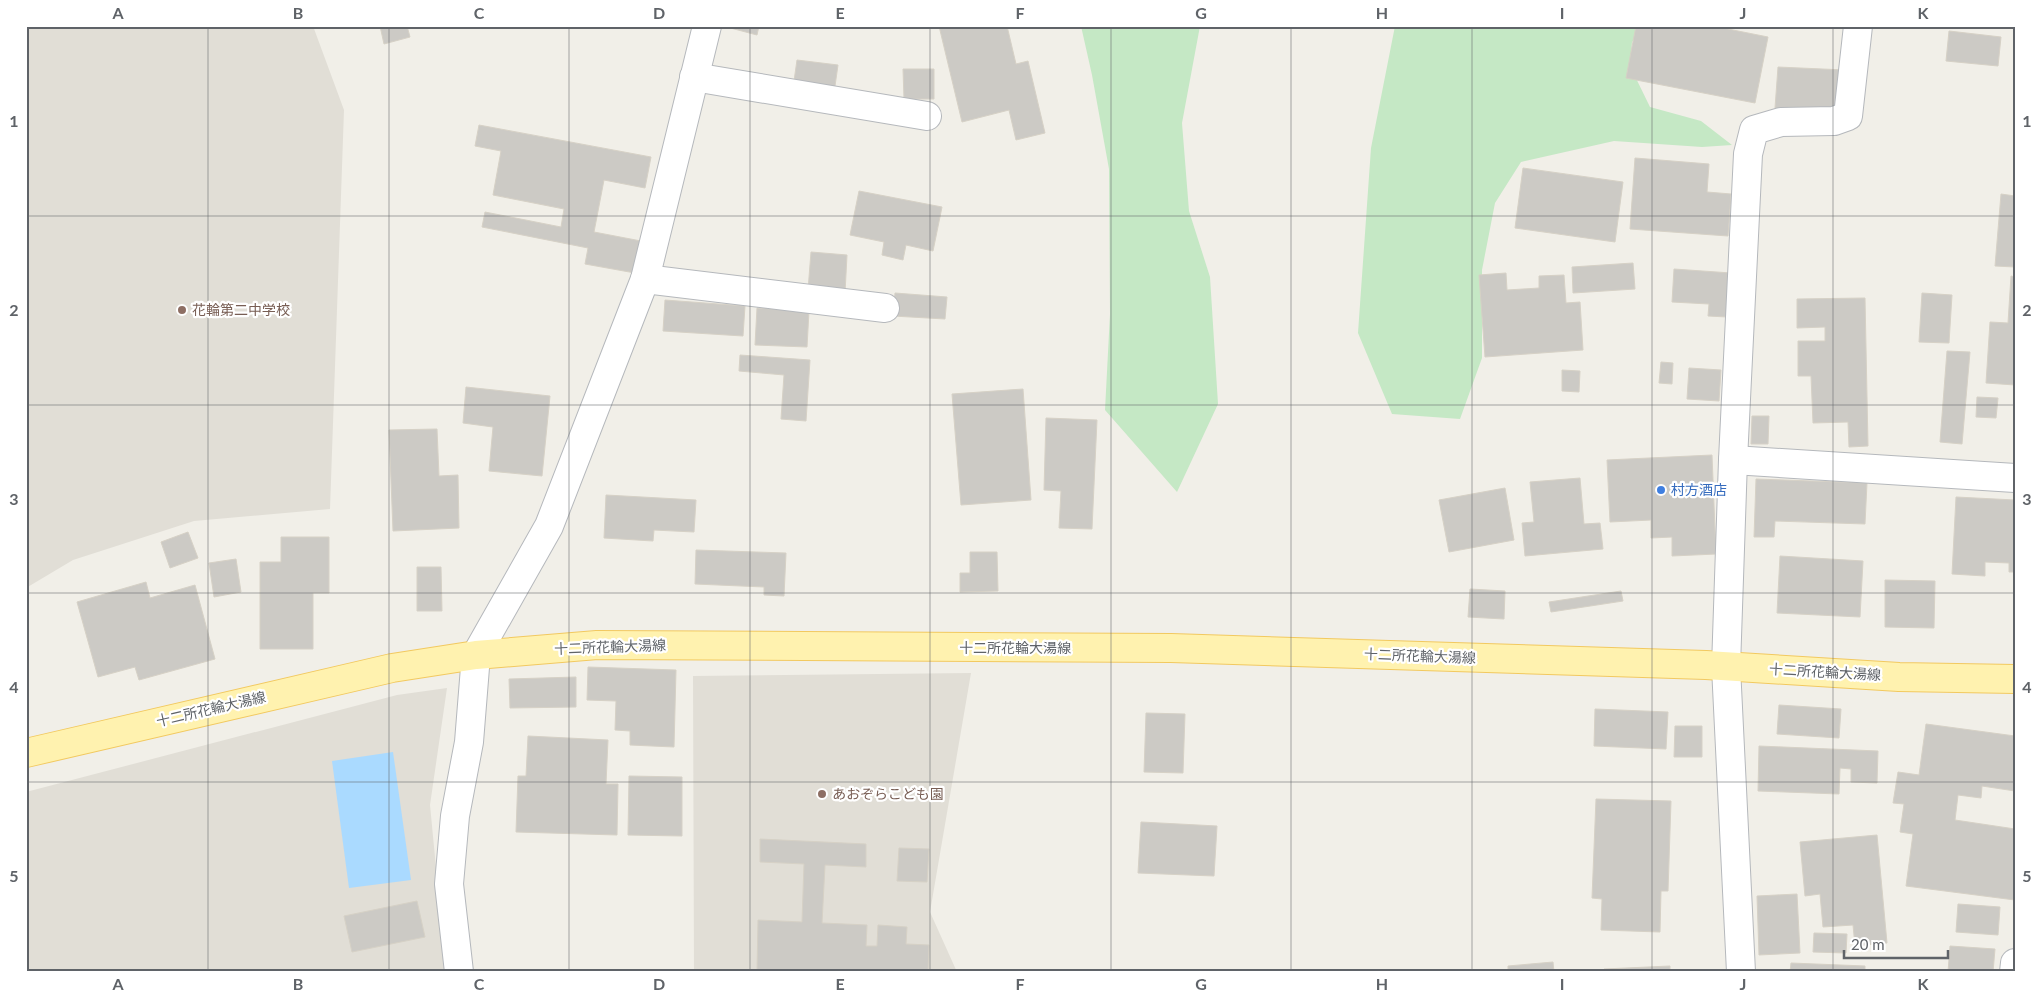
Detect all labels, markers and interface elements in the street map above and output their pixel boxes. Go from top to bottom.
text: A [111,3,124,22]
text: B [293,3,303,22]
text: C [474,3,485,22]
text: D [653,3,665,22]
text: E [835,3,845,22]
text: F [1015,3,1025,22]
text: G [1195,3,1207,22]
text: H [1376,3,1388,22]
text: I [1560,3,1564,22]
text: J [1740,3,1746,22]
text: K [1918,3,1930,22]
text: 1 [9,111,19,130]
text: 1 [2022,111,2032,130]
text: 2 [9,300,19,319]
text: 2 [2022,300,2032,319]
place label: 花輪第二中学校 [192,301,290,318]
marker: 花輪第二中学校 [176,304,188,316]
place label: 村方酒店 [1671,481,1727,498]
marker: 村方酒店 [1655,484,1667,496]
text: 3 [9,489,19,508]
text: 3 [2022,489,2032,508]
street label: 十二所花輪大湯線 [554,636,666,657]
street label: 十二所花輪大湯線 [959,639,1071,656]
street label: 十二所花輪大湯線 [1364,645,1476,666]
street label: 十二所花輪大湯線 [1769,660,1881,683]
text: 4 [9,677,19,696]
text: 4 [2022,677,2032,696]
street label: 十二所花輪大湯線 [154,688,267,729]
place label: あおぞらこども園 [832,785,944,802]
marker: あおぞらこども園 [816,788,828,800]
text: 5 [9,866,19,885]
text: 5 [2022,866,2032,885]
scale bar [1844,928,1947,960]
text: 20 m [1851,935,1885,953]
text: A [111,974,124,993]
text: B [293,974,303,993]
text: C [474,974,485,993]
text: D [653,974,665,993]
text: E [835,974,845,993]
text: F [1015,974,1025,993]
text: G [1195,974,1207,993]
text: H [1376,974,1388,993]
text: I [1560,974,1564,993]
text: J [1740,974,1746,993]
text: K [1918,974,1930,993]

